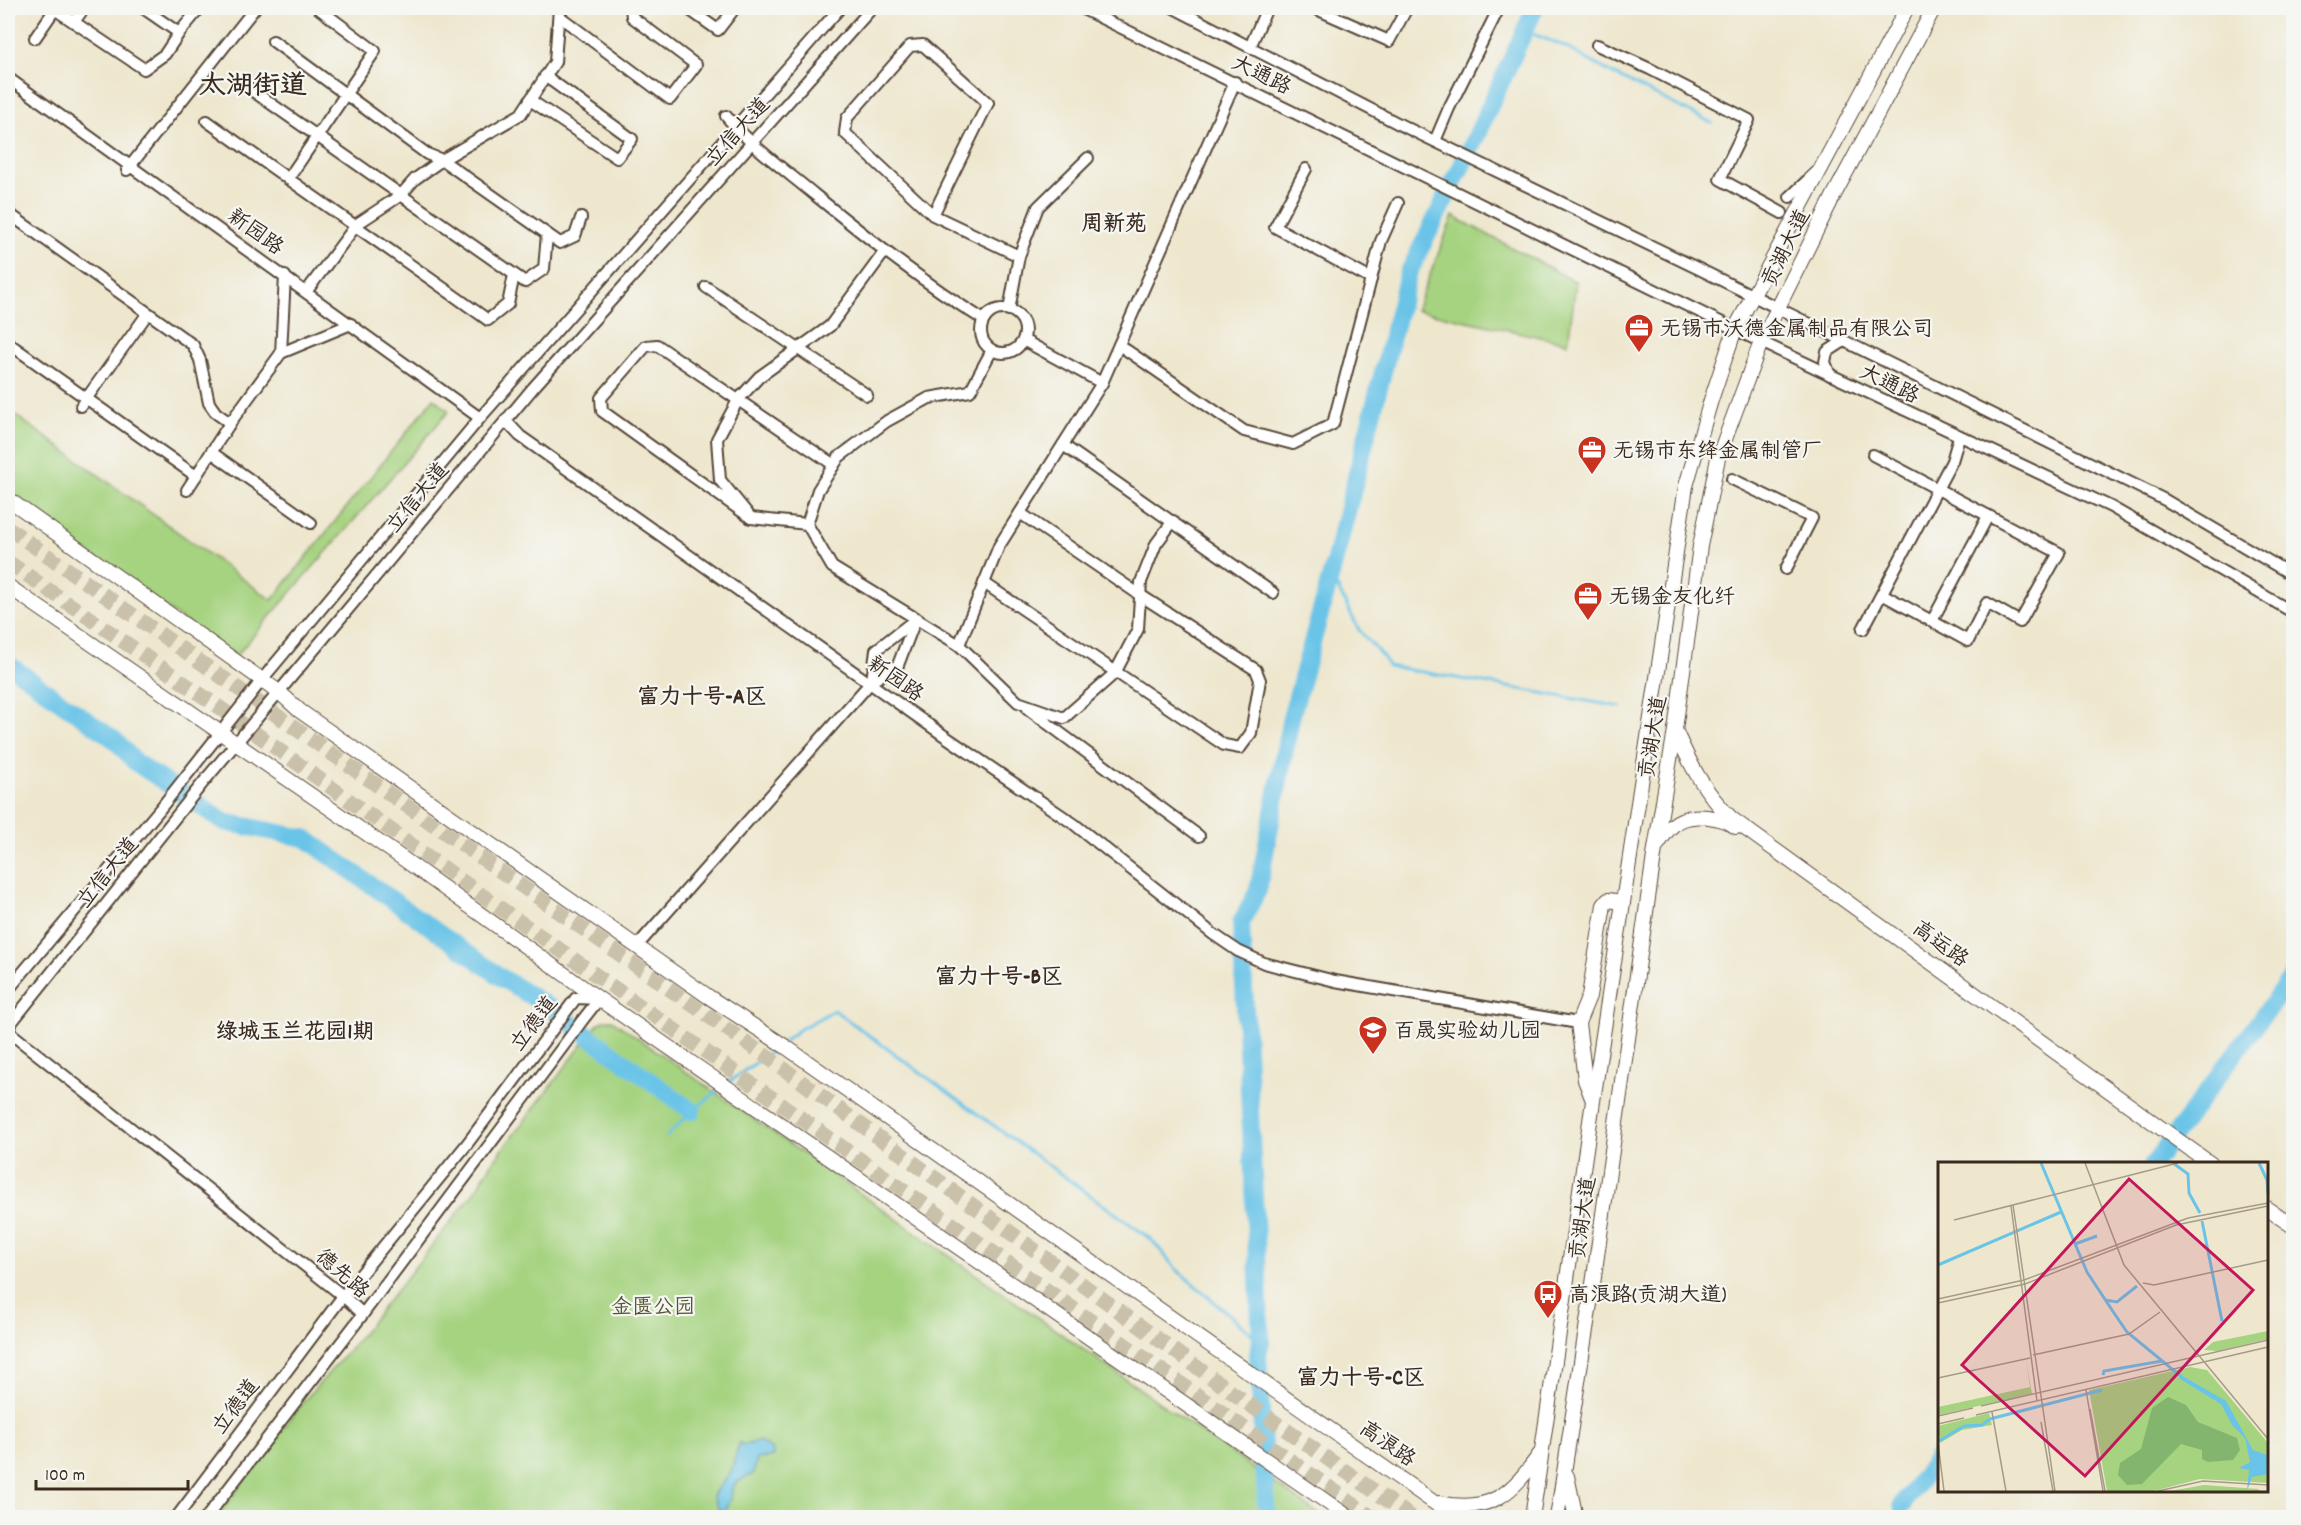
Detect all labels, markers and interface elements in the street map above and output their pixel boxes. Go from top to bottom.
street label: 大通路 [1226,49,1296,104]
district label: 太湖街道 [199,68,307,107]
street label: 立信大道 [700,92,778,174]
street label: 新园路 [220,203,289,264]
street label: 贡湖大道 [1756,205,1820,294]
district label: 周新苑 [1081,210,1147,241]
office icon: 无锡市沃德金属制品有限公司 [1623,312,1655,354]
place label: 无锡市沃德金属制品有限公司 [1660,316,1933,346]
street label: 大通路 [1854,358,1924,413]
office icon: 无锡市东绛金属制管厂 [1576,434,1608,476]
place label: 无锡市东绛金属制管厂 [1613,438,1823,468]
street label: 立信大道 [381,457,458,541]
office icon: 无锡金友化纤 [1572,580,1604,622]
place label: 无锡金友化纤 [1609,584,1735,614]
street label: 新园路 [860,650,929,711]
district label: 富力十号-A区 [637,683,767,714]
street label: 贡湖大道 [1634,694,1676,781]
street label: 立信大道 [71,832,147,916]
street label: 高运路 [1905,915,1974,976]
district label: 富力十号-B区 [935,963,1063,994]
street label: 立德道 [504,991,566,1059]
school or university icon: 百晟实验幼儿园 [1357,1014,1389,1056]
district label: 绿城玉兰花园1期 [216,1018,374,1049]
place label: 百晟实验幼儿园 [1394,1018,1541,1048]
inset map [1938,1162,2268,1492]
street label: 贡湖大道 [1564,1175,1606,1262]
street label: 德先路 [307,1243,375,1307]
bus stop icon: 高浪路(贡湖大道) [1532,1278,1564,1320]
place label: 高浪路(贡湖大道) [1569,1282,1727,1312]
park label: 金匮公园 [611,1294,695,1324]
district label: 富力十号-C区 [1297,1364,1425,1395]
street label: 立德道 [206,1374,268,1442]
street label: 高浪路 [1352,1415,1421,1476]
scale bar [36,1453,188,1491]
text: 100 m [45,1464,85,1489]

